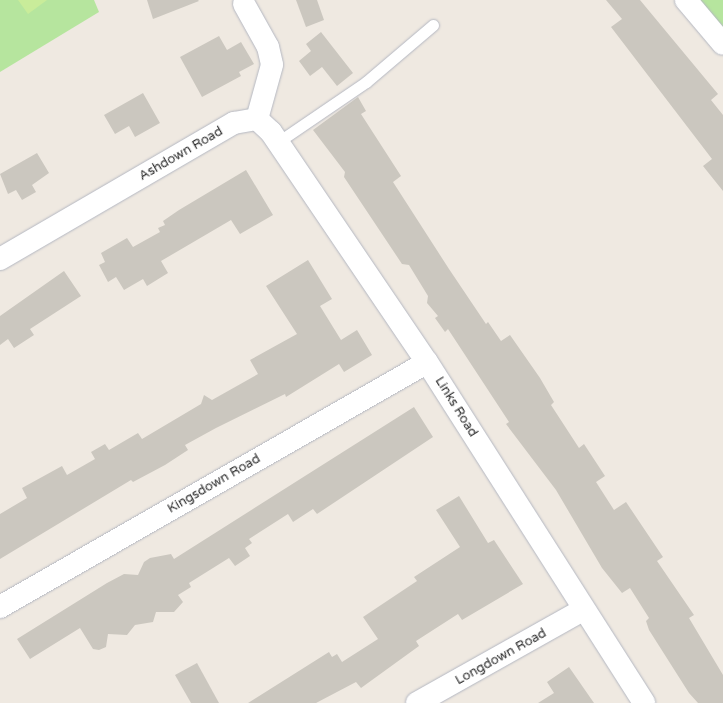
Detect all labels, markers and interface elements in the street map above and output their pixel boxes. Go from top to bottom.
street label: Ashdown Road [136,124,226,184]
street label: Links Road [431,374,481,440]
street label: Kingsdown Road [165,451,263,517]
street label: Longdown Road [453,626,549,688]

